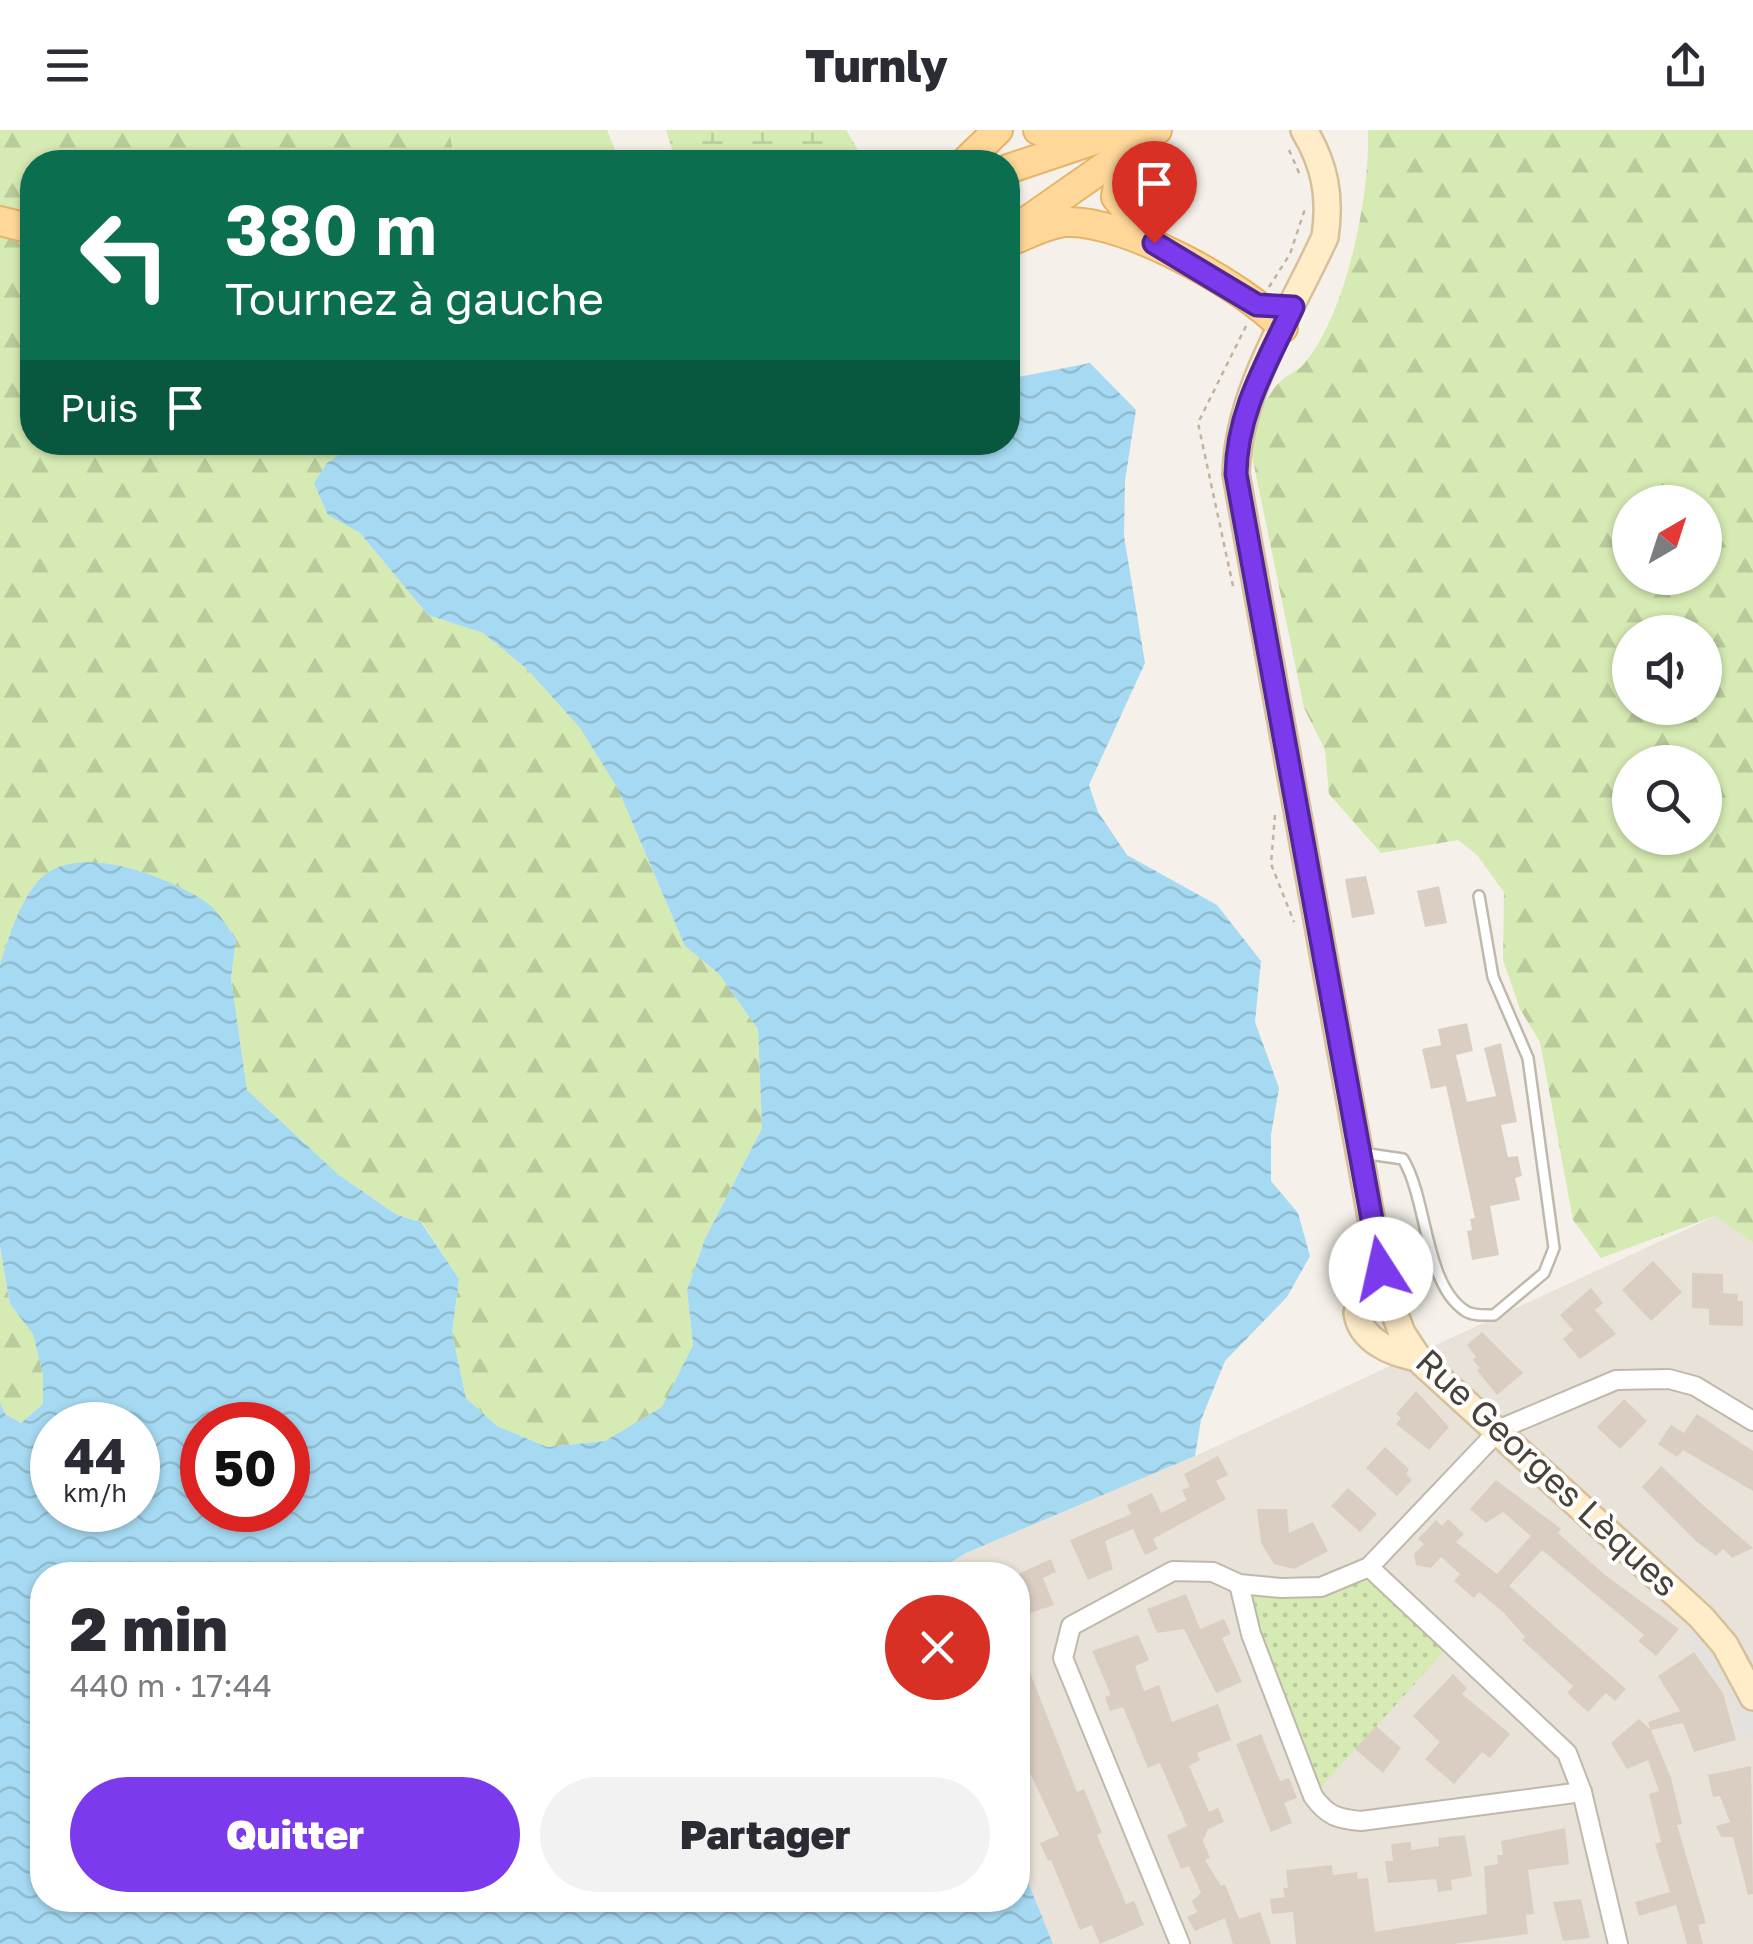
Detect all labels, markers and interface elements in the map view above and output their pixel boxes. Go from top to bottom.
icon: menu [40,38,95,93]
text: Turnly [805,38,948,92]
icon: share [1658,38,1713,93]
pin [1112,141,1197,244]
icon: arrive [1127,156,1182,211]
text: 380 m [225,186,437,270]
icon: left [60,190,190,320]
text: Tournez à gauche [225,271,604,325]
icon: arrive [158,380,213,435]
text: Puis [60,385,138,430]
north arrow [1612,485,1722,595]
map controls [1612,485,1722,855]
button: sound [1612,615,1722,725]
button: search [1612,745,1722,855]
position arrow [1329,1217,1433,1321]
street label: Rue Georges Lèques [1408,1340,1687,1605]
speed limit sign: 50 [180,1402,310,1532]
text: 44 [64,1425,126,1485]
text: km/h [63,1477,127,1508]
text: 2 min [70,1592,228,1664]
button: close [885,1595,990,1700]
text: 440 m · 17:44 [70,1666,272,1704]
button: Quitter [70,1777,520,1892]
button: Partager [540,1777,990,1892]

